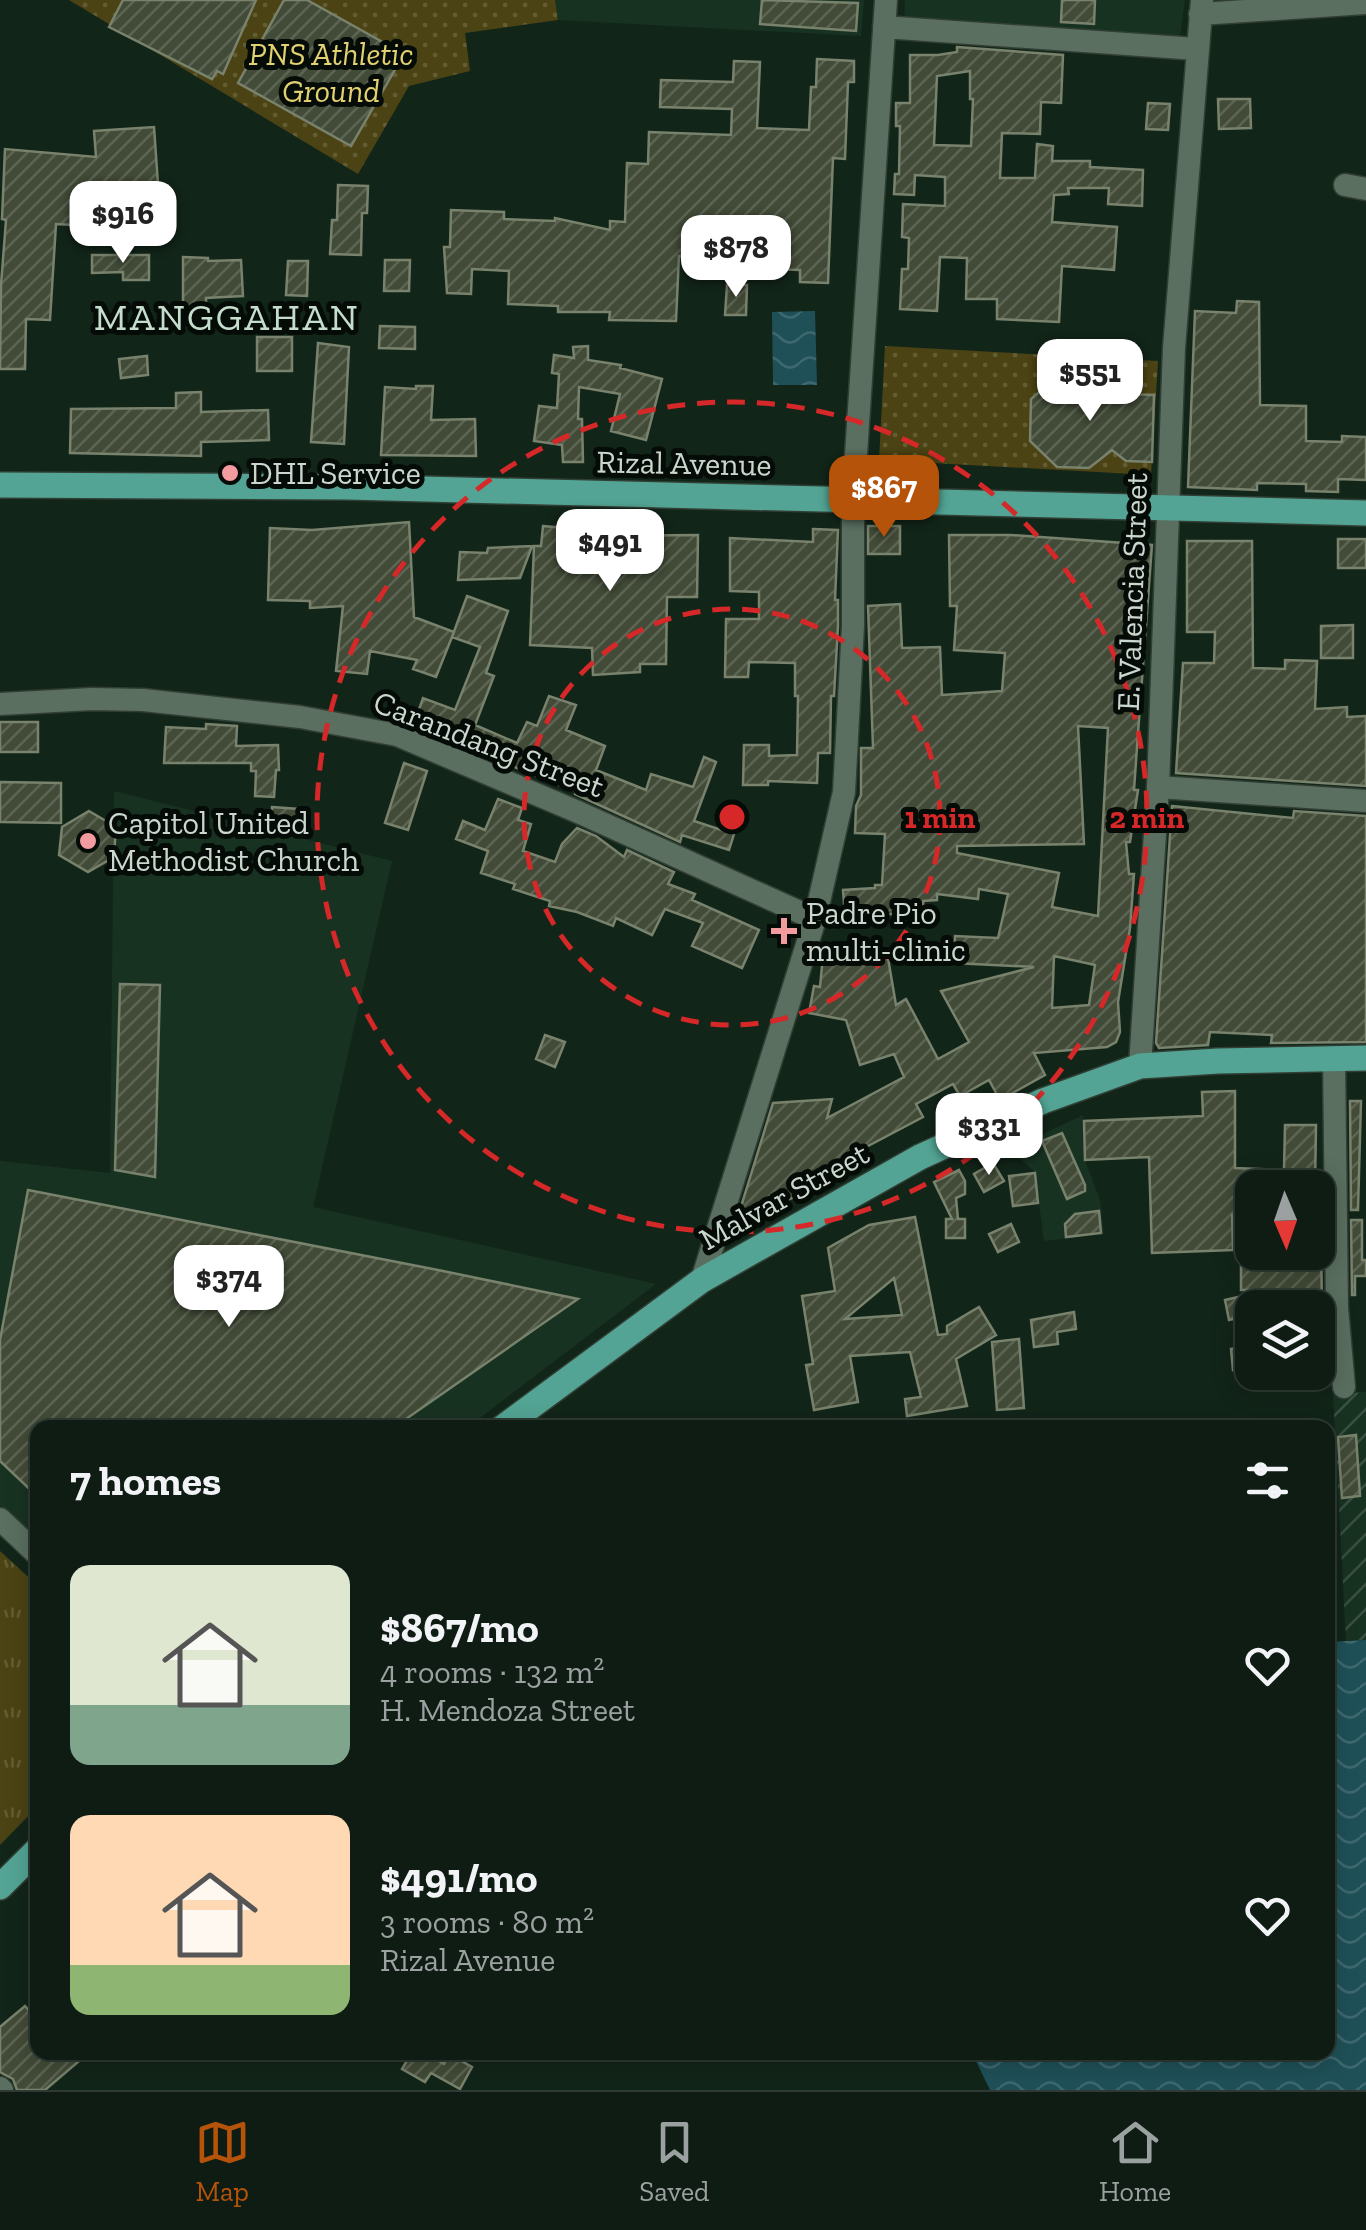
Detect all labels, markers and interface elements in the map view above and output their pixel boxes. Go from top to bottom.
park label: PNS Athletic Ground [248,35,414,110]
pin: $916 [64,181,182,266]
text: $916 [92,194,154,232]
pin: $878 [677,215,795,300]
text: $878 [703,228,769,266]
district label: MANGGAHAN [94,294,360,340]
pin: $551 [1031,339,1149,424]
text: $551 [1059,352,1121,390]
street label: Rizal Avenue [596,442,772,484]
place label: DHL Service [250,454,421,492]
pin: $867 [825,455,943,540]
marker: DHL Service [219,462,241,484]
text: $867 [851,468,917,506]
street label: E. Valencia Street [1109,472,1155,712]
pin: $491 [551,509,669,594]
text: $491 [578,522,642,560]
street label: Carandang Street [368,683,610,805]
centre of rings [714,799,750,835]
text: 1 min [905,800,976,836]
text: 2 min [1110,800,1185,836]
place label: Capitol United Methodist Church [108,804,359,879]
marker: Capitol United Methodist Church [77,830,99,852]
place label: Padre Pio multi-clinic [806,894,966,969]
marker: Padre Pio multi-clinic [771,918,797,944]
pin: $331 [930,1093,1048,1178]
text: $331 [958,1106,1020,1144]
street label: Malvar Street [693,1134,875,1258]
north arrow [1235,1170,1335,1270]
map controls [1235,1170,1335,1390]
pin: $374 [170,1245,288,1330]
text: $374 [196,1258,262,1296]
button: layers [1235,1290,1335,1390]
icon: filters [1240,1453,1295,1508]
text: 7 homes [70,1455,221,1506]
text: $867/mo [380,1602,539,1653]
icon: home [150,1605,270,1725]
icon: heart [1240,1638,1295,1693]
text: 4 rooms · 132 m² [380,1653,604,1691]
text: H. Mendoza Street [380,1691,635,1729]
text: $491/mo [380,1852,537,1903]
icon: home [150,1855,270,1975]
icon: heart [1240,1888,1295,1943]
text: 3 rooms · 80 m² [380,1903,594,1941]
text: Rizal Avenue [380,1941,555,1979]
tab: Map [195,2115,250,2208]
tab: Saved [639,2115,709,2208]
tab: Home [1099,2115,1171,2208]

